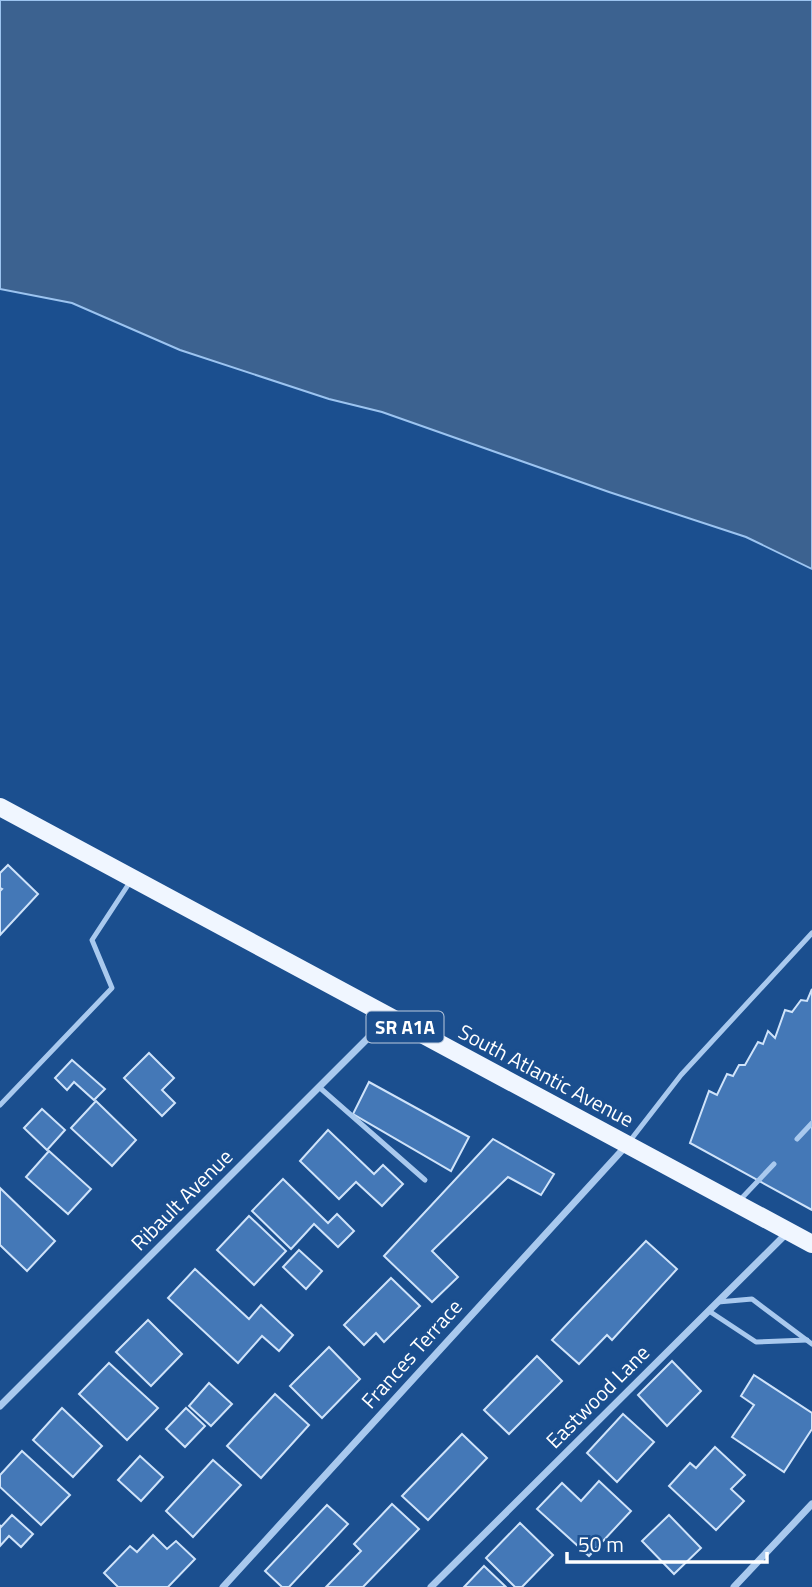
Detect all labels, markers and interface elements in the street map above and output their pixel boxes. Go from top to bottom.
road number: SR A1A [366,1012,444,1042]
street label: South Atlantic Avenue [453,1015,640,1135]
street label: Ribault Avenue [123,1141,240,1258]
street label: Frances Terrace [353,1291,469,1415]
street label: Eastwood Lane [538,1337,657,1456]
scale bar [567,1520,766,1564]
text: 50 m [578,1528,624,1560]

